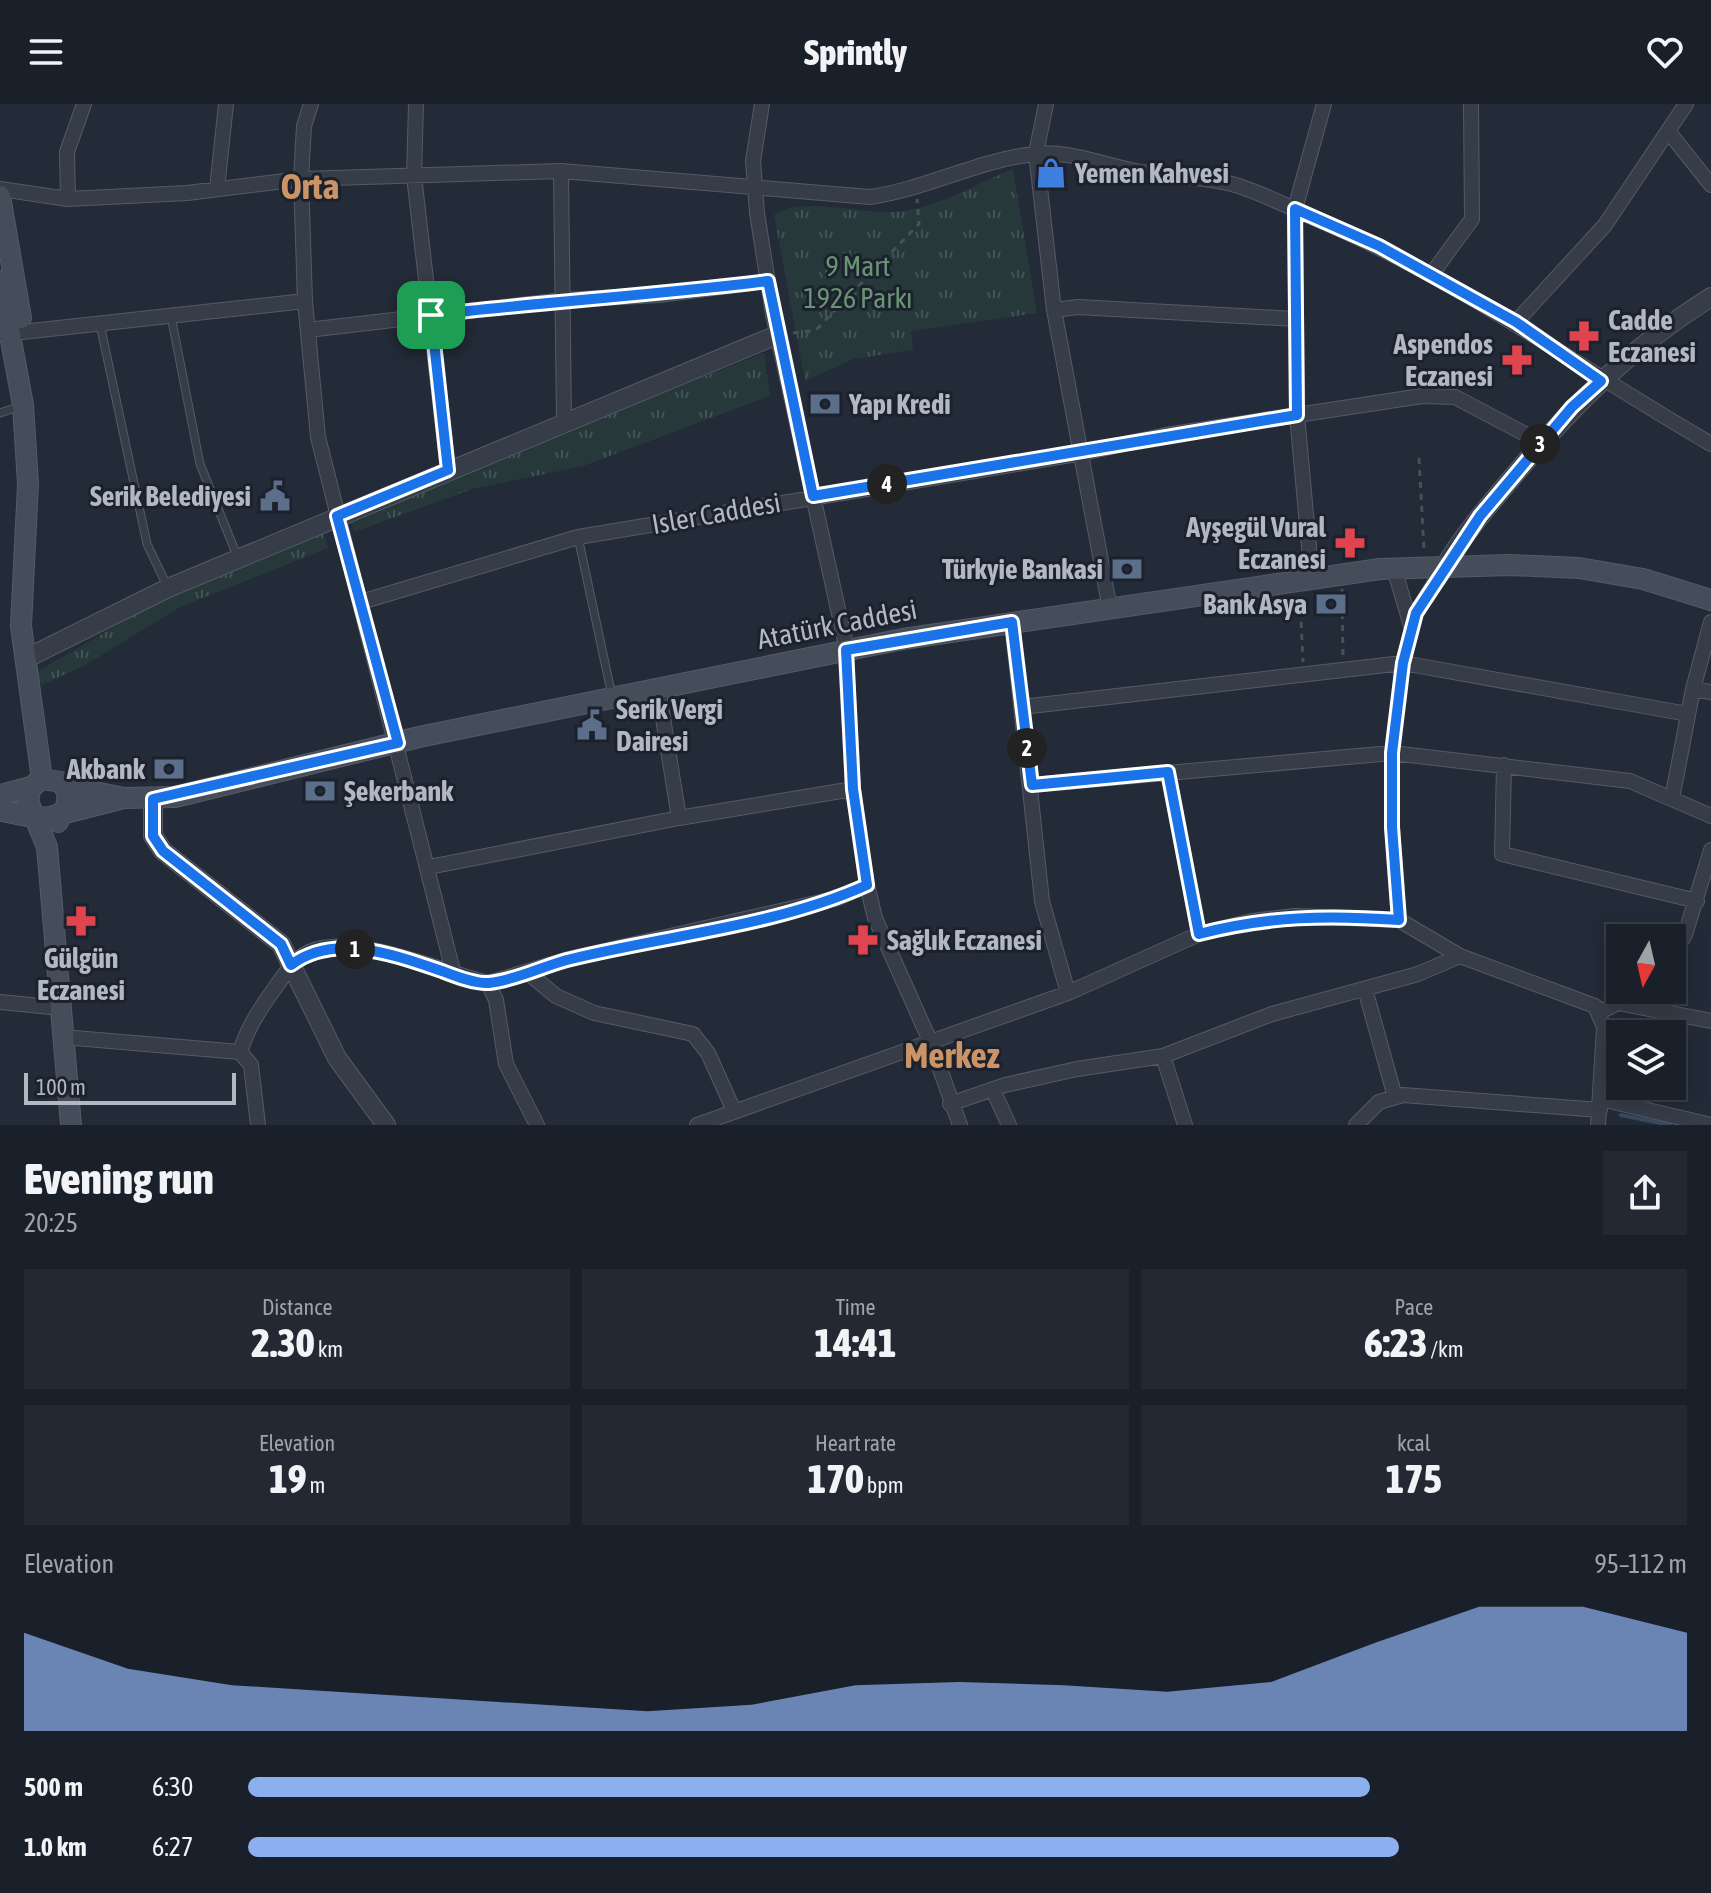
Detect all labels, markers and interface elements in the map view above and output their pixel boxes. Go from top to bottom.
icon: menu [24,30,68,74]
icon: heart [1643,30,1687,74]
text: Sprintly [804,31,907,73]
shop icon: Yemen Kahvesi [1034,156,1068,190]
place label: Yemen Kahvesi [1074,157,1229,189]
district label: Orta [281,165,339,207]
park label: 9 Mart 1926 Parkı [804,250,912,314]
pin [397,281,465,349]
icon: arrive [409,293,453,337]
place label: Cadde Eczanesi [1608,304,1696,368]
pharmacy icon: Cadde Eczanesi [1567,319,1601,353]
place label: Aspendos Eczanesi [1393,328,1493,392]
pharmacy icon: Aspendos Eczanesi [1500,343,1534,377]
bank icon: Yapı Kredi [808,387,842,421]
place label: Yapı Kredi [848,388,951,420]
pin: 3 [1520,424,1560,464]
text: 3 [1535,431,1545,457]
pin: 4 [867,464,907,504]
text: 4 [882,471,892,497]
public building icon: Serik Belediyesi [258,479,292,513]
place label: Serik Belediyesi [90,480,251,512]
street label: Isler Caddesi [649,486,783,540]
place label: Ayşegül Vural Eczanesi [1185,511,1327,575]
pharmacy icon: Ayşegül Vural Eczanesi [1333,526,1367,560]
bank icon: Türkyie Bankasi [1110,552,1144,586]
place label: Türkyie Bankasi [942,553,1103,585]
bank icon: Bank Asya [1314,587,1348,621]
place label: Bank Asya [1203,588,1307,620]
street label: Atatürk Caddesi [754,593,920,655]
place label: Serik Vergi Dairesi [616,693,723,757]
public building icon: Serik Vergi Dairesi [575,708,609,742]
pin: 2 [1007,728,1047,768]
text: 2 [1022,735,1032,761]
bank icon: Akbank [152,752,186,786]
place label: Akbank [66,753,146,785]
bank icon: Şekerbank [303,774,337,808]
place label: Şekerbank [344,775,454,807]
pharmacy icon: Gülgün Eczanesi [64,904,98,938]
pharmacy icon: Sağlık Eczanesi [846,923,880,957]
place label: Sağlık Eczanesi [887,924,1042,956]
north arrow [1606,924,1686,1004]
map controls [1606,924,1686,1100]
pin: 1 [335,929,375,969]
text: 1 [350,936,360,962]
place label: Gülgün Eczanesi [37,942,125,1006]
button: layers [1606,1020,1686,1100]
district label: Merkez [904,1034,1000,1076]
scale bar [24,1069,236,1105]
text: 100 m [36,1074,86,1100]
button: share [1603,1151,1687,1235]
text: Evening run [24,1153,214,1203]
text: 20:25 [24,1208,78,1238]
text: Distance [262,1294,332,1320]
text: Time [835,1294,876,1320]
text: Pace [1394,1294,1433,1320]
text: 2.30 [251,1320,315,1365]
text: 14:41 [814,1320,897,1365]
text: 6:23 [1364,1320,1428,1365]
text: km [315,1336,343,1362]
text: /km [1428,1336,1464,1362]
text: Elevation [259,1430,335,1456]
text: Heart rate [815,1430,896,1456]
text: kcal [1397,1430,1431,1456]
text: 19 [269,1456,307,1501]
text: 170 [807,1456,864,1501]
text: 175 [1386,1456,1442,1501]
text: m [307,1472,325,1498]
text: bpm [864,1472,904,1498]
text: Elevation [24,1549,114,1579]
text: 95–112 m [1595,1549,1687,1579]
text: 500 m [24,1772,83,1802]
text: 6:30 [152,1772,193,1802]
text: 1.0 km [24,1832,87,1862]
text: 6:27 [152,1832,193,1862]

